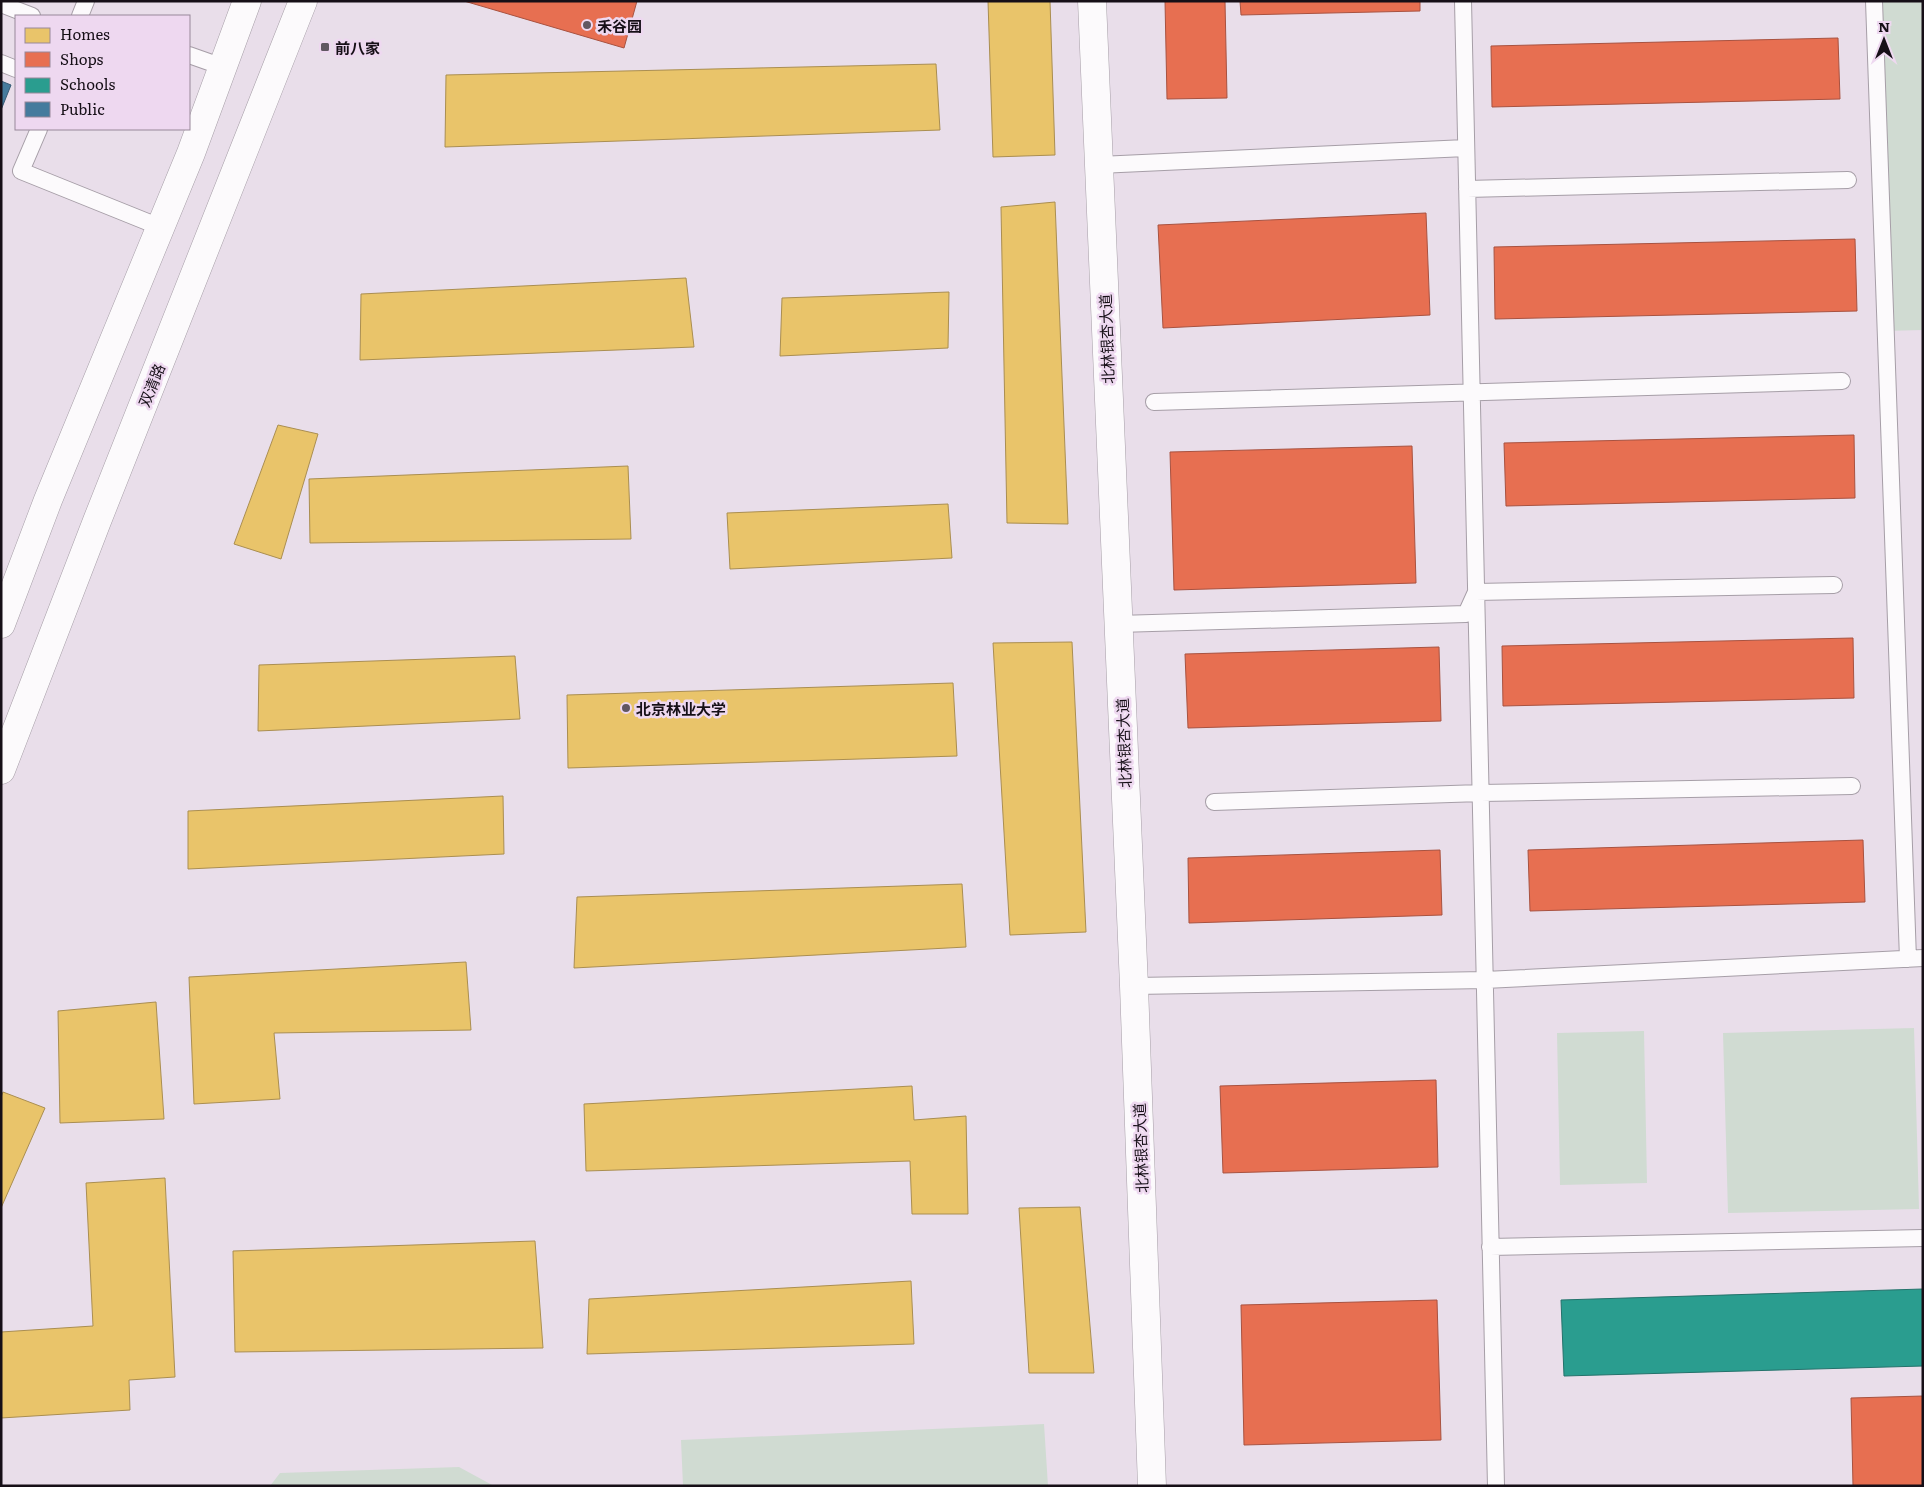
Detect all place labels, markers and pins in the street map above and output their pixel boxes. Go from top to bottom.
place label: 禾谷园 [597,14,642,37]
marker: 禾谷园 [581,19,593,31]
place label: 前八家 [335,36,380,59]
marker: 前八家 [319,41,331,53]
place label: 北京林业大学 [636,697,726,720]
marker: 北京林业大学 [620,702,632,714]

